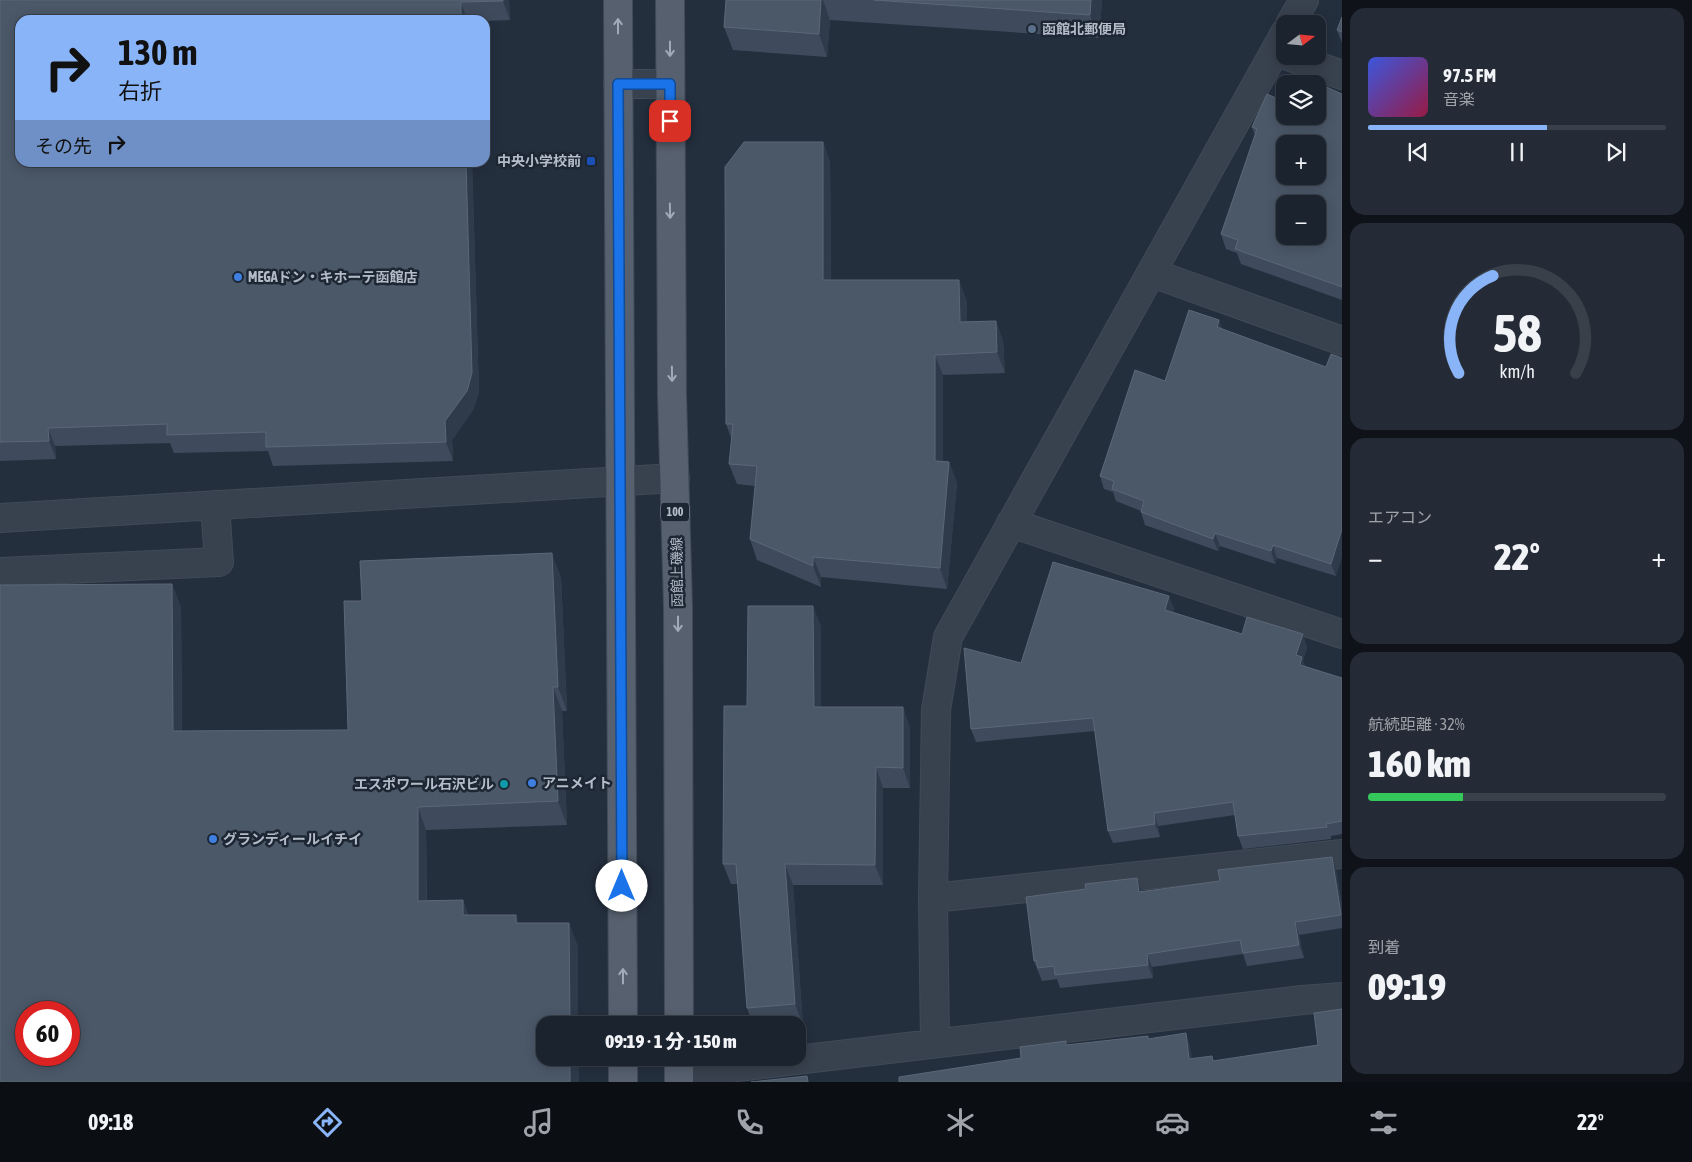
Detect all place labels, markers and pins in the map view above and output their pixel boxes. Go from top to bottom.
place label: 函館北郵便局 [1042,21,1126,37]
marker: 函館北郵便局 [1026,23,1038,35]
pin [649,100,691,142]
place label: 中央小学校前 [497,153,581,169]
marker: 中央小学校前 [585,155,597,167]
place label: MEGAドン・キホーテ函館店 [248,269,418,285]
marker: MEGAドン・キホーテ函館店 [232,271,244,283]
place label: アニメイト [542,775,612,791]
place label: エスポワール石沢ビル [354,776,494,792]
marker: アニメイト [526,777,538,789]
marker: エスポワール石沢ビル [498,778,510,790]
place label: グランディールイチイ [223,831,362,847]
marker: グランディールイチイ [207,833,219,845]

